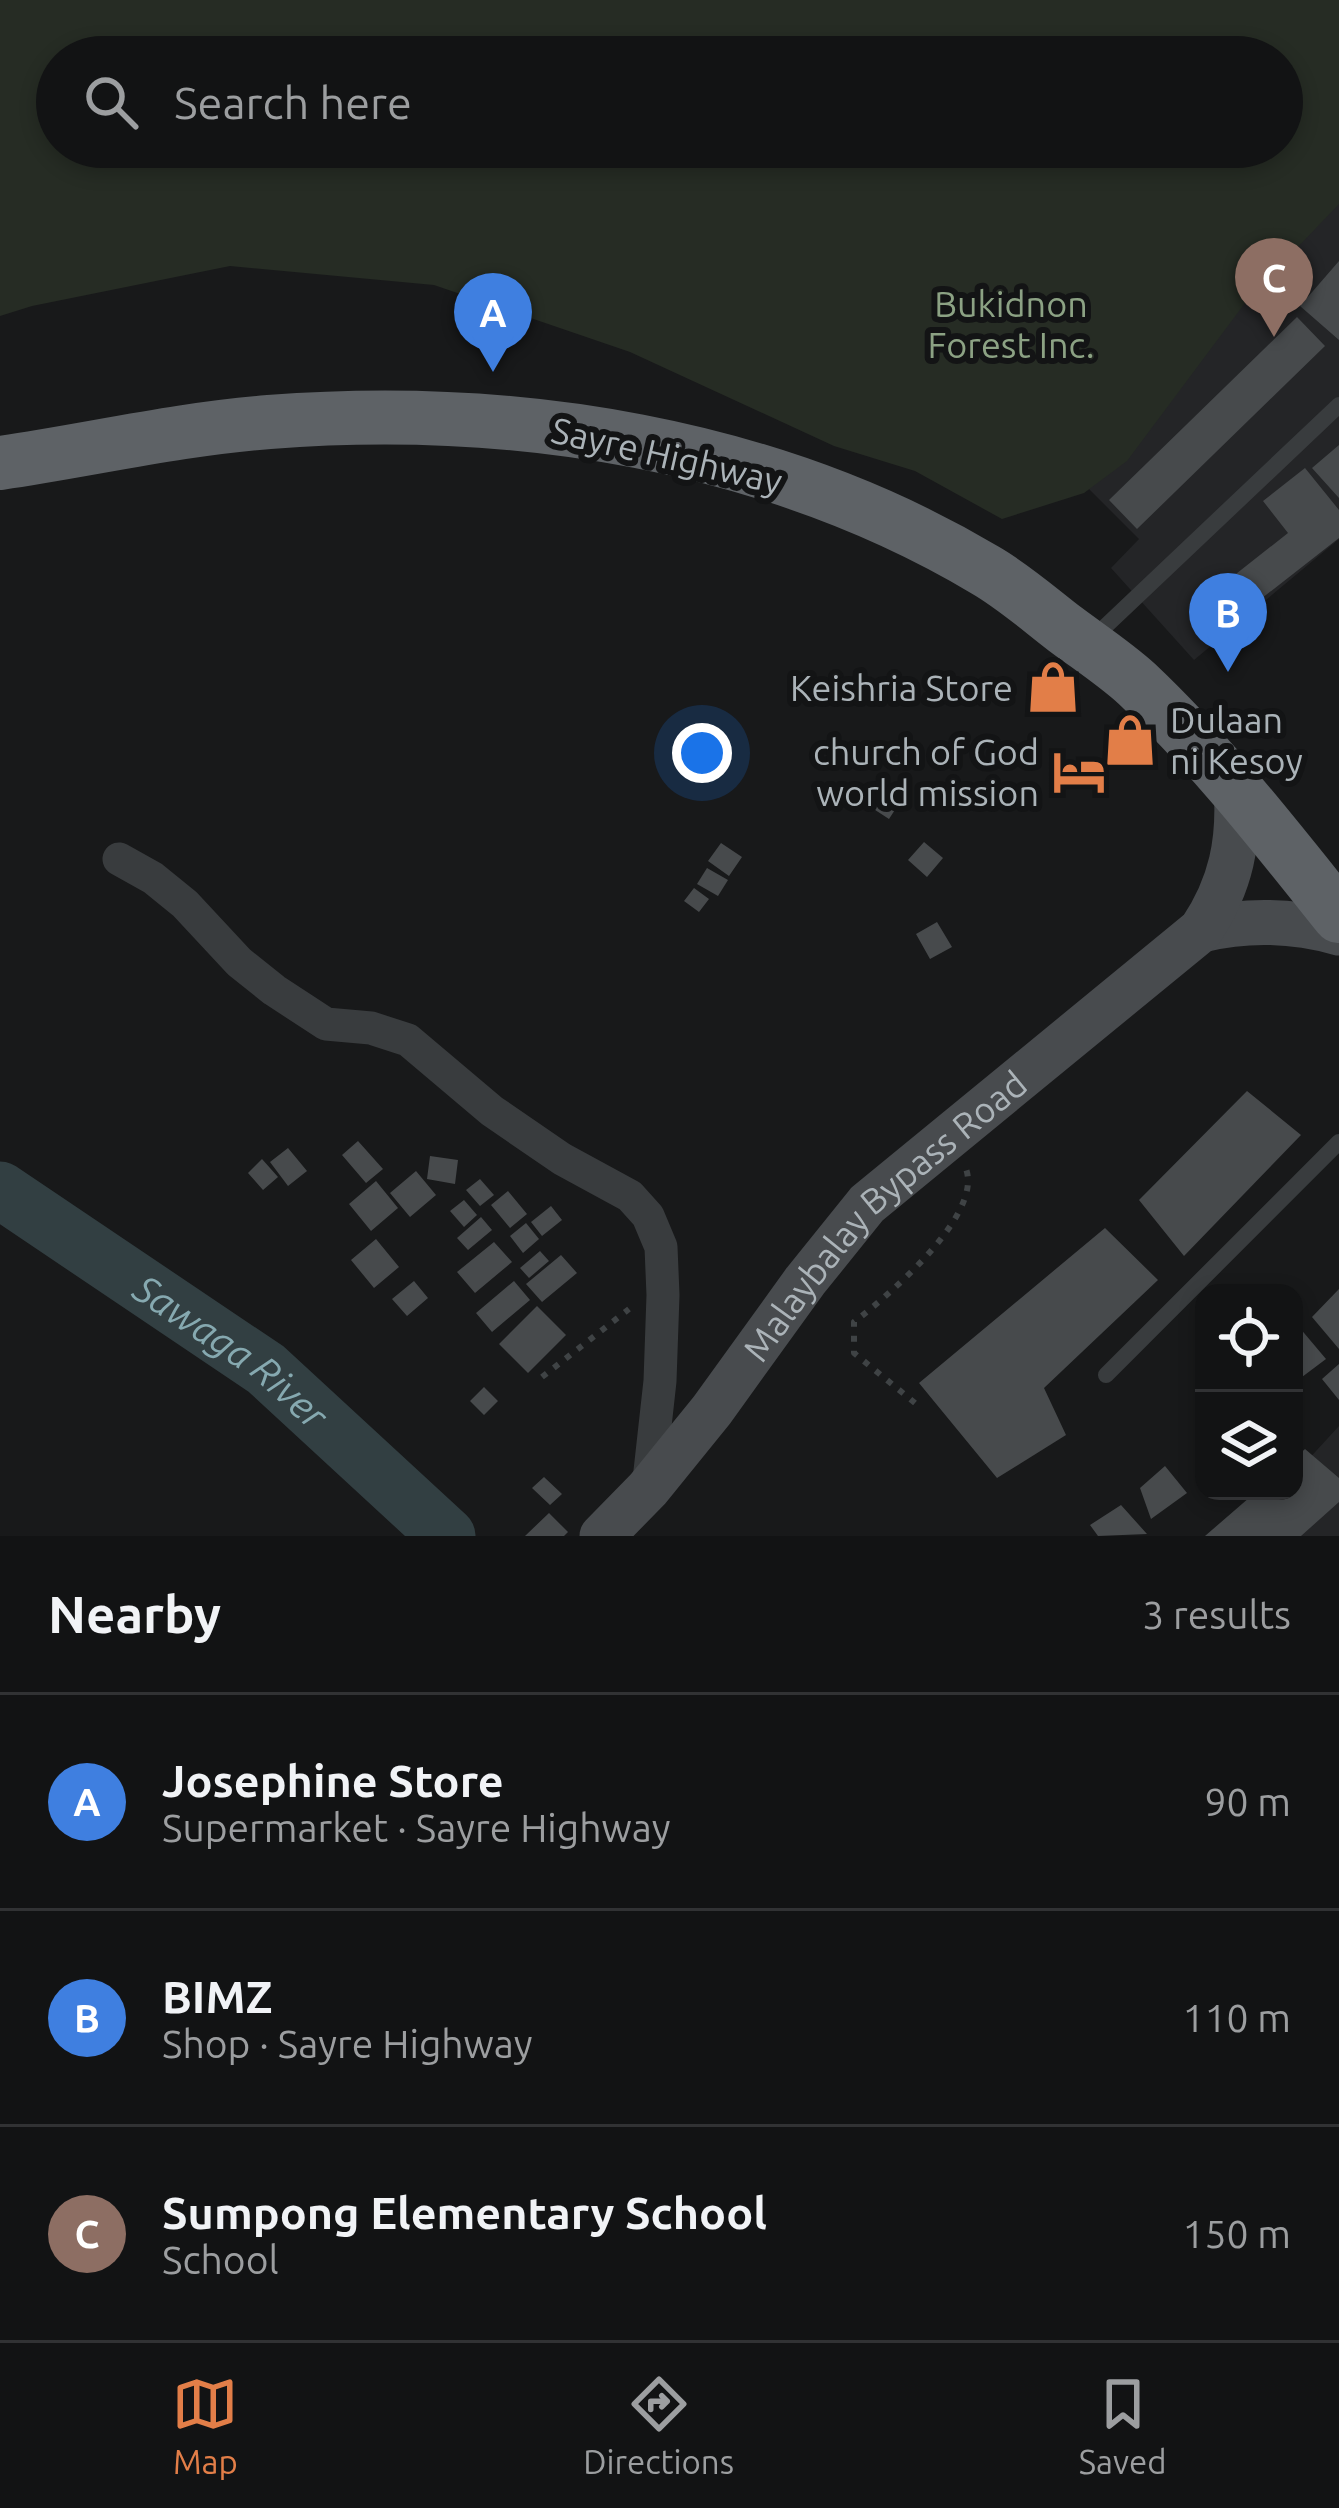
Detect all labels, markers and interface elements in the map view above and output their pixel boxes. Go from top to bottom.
search box [36,36,1303,168]
icon: search [78,69,144,135]
text: Search here [174,77,412,128]
pin: C [1235,238,1313,337]
pin: A [454,273,532,372]
park label: Bukidnon Forest Inc. [927,283,1095,365]
street label: Sayre Highway [548,409,786,501]
pin: B [1189,573,1267,672]
shop icon: Keishria Store [1024,658,1082,716]
place label: Keishria Store [790,667,1013,708]
place label: Dulaan ni Kesoy [1170,699,1303,781]
shop icon: Dulaan ni Kesoy [1101,711,1159,769]
your location [672,723,732,783]
place label: church of God world mission [813,731,1039,813]
hotel icon: church of God world mission [1050,743,1108,801]
street label: Malaybalay Bypass Road [734,1062,1034,1368]
water label: Sawaga River [126,1265,338,1437]
map controls [1195,1284,1303,1500]
button: locate [1195,1284,1303,1392]
button: layers [1195,1392,1303,1500]
text: Nearby [48,1585,221,1643]
text: 3 results [1142,1593,1291,1636]
text: Josephine Store [162,1755,504,1806]
text: A [73,1780,101,1823]
text: 90 m [1204,1780,1291,1823]
text: Supermarket · Sayre Highway [162,1806,670,1849]
text: BIMZ [162,1971,272,2022]
text: B [74,1996,100,2039]
text: 110 m [1182,1996,1291,2039]
text: Shop · Sayre Highway [162,2022,533,2065]
text: Sumpong Elementary School [162,2187,767,2238]
text: C [75,2212,99,2255]
text: 150 m [1182,2212,1291,2255]
text: School [162,2238,279,2281]
tab: Map [172,2371,238,2480]
tab: Directions [583,2371,734,2480]
tab: Saved [1079,2371,1167,2480]

